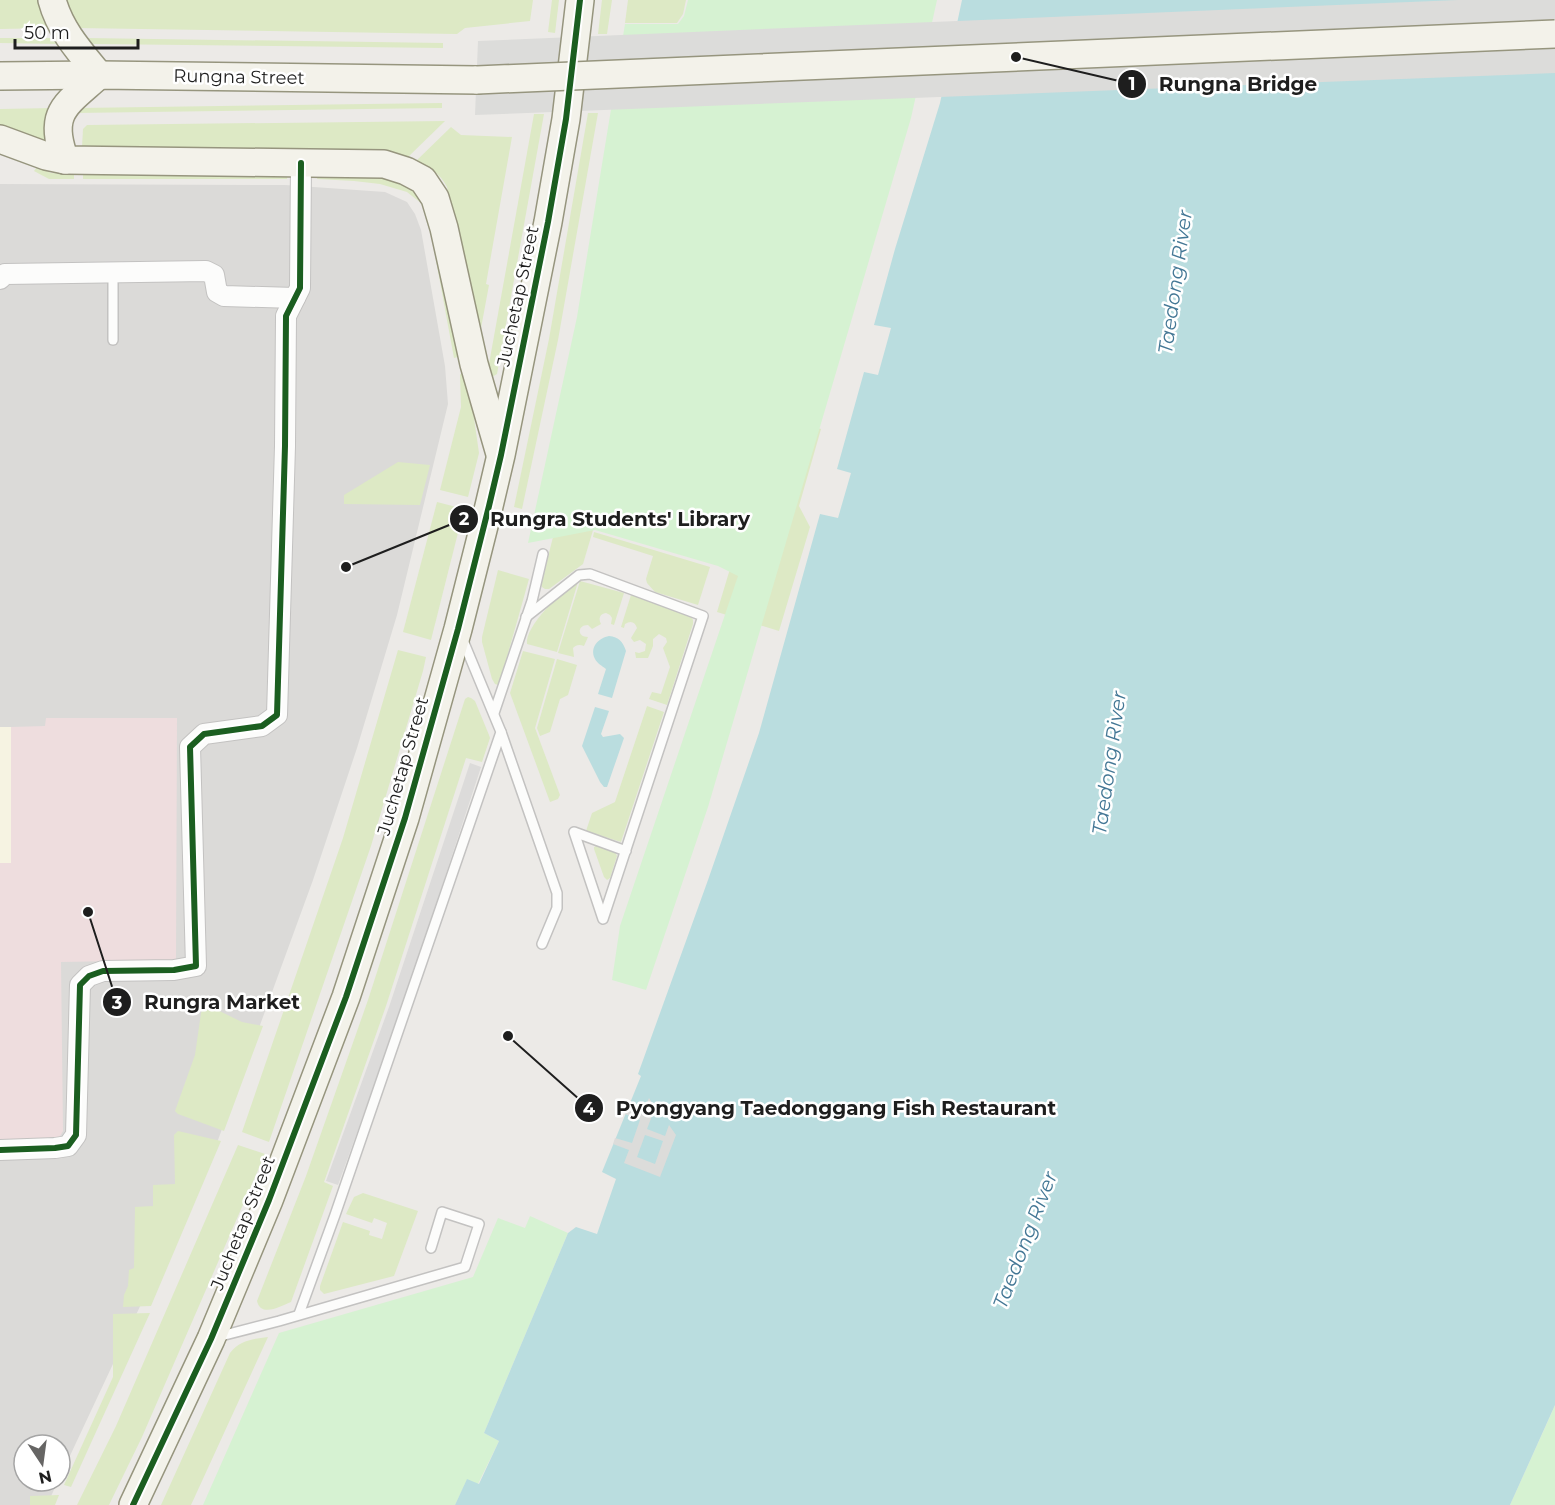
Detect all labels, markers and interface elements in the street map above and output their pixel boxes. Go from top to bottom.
scale bar [15,12,138,50]
text: 50 m [24,22,70,44]
street label: Rungna Street [173,65,305,89]
callout: Rungna Bridge [1117,65,1329,103]
text: Rungna Bridge [1159,72,1317,96]
text: 1 [1128,73,1136,95]
water label: Taedong River [1153,208,1197,355]
street label: Juchetap Street [492,224,544,369]
callout: Rungra Students' Library [449,500,762,538]
text: Rungra Students' Library [490,507,751,531]
text: 2 [459,508,470,530]
water label: Taedong River [1087,689,1131,836]
street label: Juchetap Street [372,694,433,839]
callout: Rungra Market [102,983,312,1021]
text: Rungra Market [144,990,300,1014]
text: 3 [111,992,123,1014]
callout: Pyongyang Taedonggang Fish Restaurant [574,1089,1068,1127]
text: Pyongyang Taedonggang Fish Restaurant [616,1096,1056,1120]
text: 4 [583,1098,596,1120]
street label: Juchetap Street [206,1153,280,1294]
water label: Taedong River [988,1167,1063,1312]
north arrow [12,1433,72,1493]
text: N [37,1466,54,1488]

